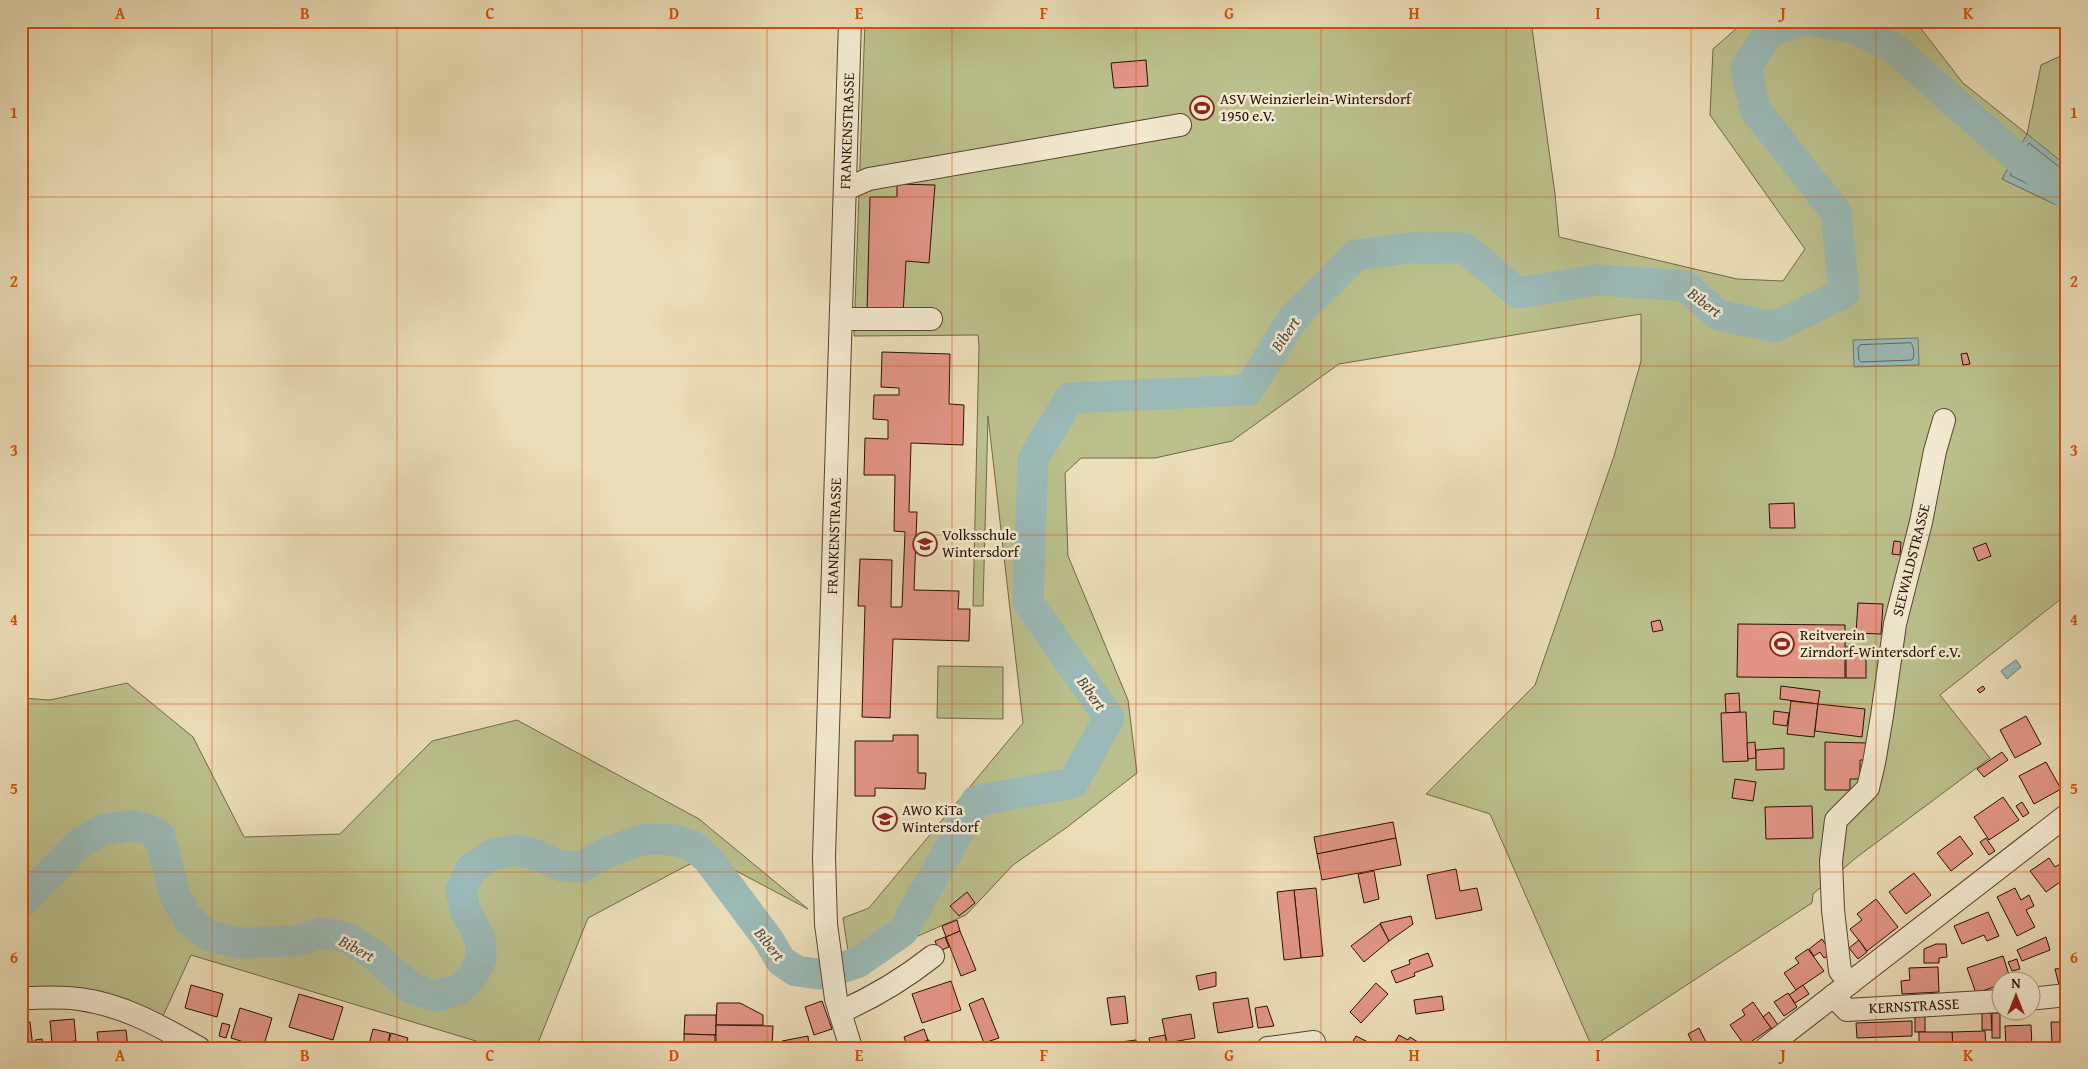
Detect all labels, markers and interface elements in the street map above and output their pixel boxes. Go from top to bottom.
text: A [115,1,126,25]
text: B [300,1,310,25]
text: C [485,1,495,25]
text: D [669,1,679,25]
text: E [855,1,864,25]
text: F [1040,1,1048,25]
text: G [1224,1,1234,25]
text: H [1408,1,1420,25]
text: I [1595,1,1601,25]
text: J [1777,1,1786,25]
text: K [1963,1,1974,25]
street label: FRANKENSTRASSE [834,72,859,190]
place label: ASV Weinzierlein-Wintersdorf 1950 e.V. [1220,88,1413,126]
sports icon: ASV Weinzierlein-Wintersdorf 1950 e.V. [1189,95,1215,121]
text: 1 [10,100,18,124]
text: 1 [2070,100,2078,124]
text: 2 [10,269,18,293]
text: 2 [2070,269,2078,293]
water label: Bibert [1682,281,1728,323]
water label: Bibert [1264,311,1306,357]
text: 3 [10,438,18,462]
text: 3 [2070,438,2078,462]
street label: FRANKENSTRASSE [821,477,846,595]
street label: SEEWALDSTRASSE [1886,501,1935,618]
place label: Volksschule Wintersdorf [942,524,1021,562]
school or university icon: Volksschule Wintersdorf [912,531,938,557]
text: 4 [10,607,18,631]
text: 4 [2070,607,2078,631]
place label: Reitverein Zirndorf-Wintersdorf e.V. [1800,624,1961,662]
sports icon: Reitverein Zirndorf-Wintersdorf e.V. [1769,631,1795,657]
water label: Bibert [1071,670,1113,716]
text: 5 [10,776,18,800]
text: 5 [2070,776,2078,800]
place label: AWO KiTa Wintersdorf [902,799,981,837]
school or university icon: AWO KiTa Wintersdorf [872,806,898,832]
water label: Bibert [748,921,792,967]
water label: Bibert [334,928,380,968]
text: 6 [10,945,18,969]
text: 6 [2070,945,2078,969]
north arrow [1990,972,2040,1022]
text: N [2011,973,2021,993]
street label: KERNSTRASSE [1868,993,1960,1018]
text: A [115,1043,126,1067]
text: B [300,1043,310,1067]
text: C [485,1043,495,1067]
text: D [669,1043,679,1067]
text: E [855,1043,864,1067]
text: F [1040,1043,1048,1067]
text: G [1224,1043,1234,1067]
text: H [1408,1043,1420,1067]
text: I [1595,1043,1601,1067]
text: J [1777,1043,1786,1067]
text: K [1963,1043,1974,1067]

